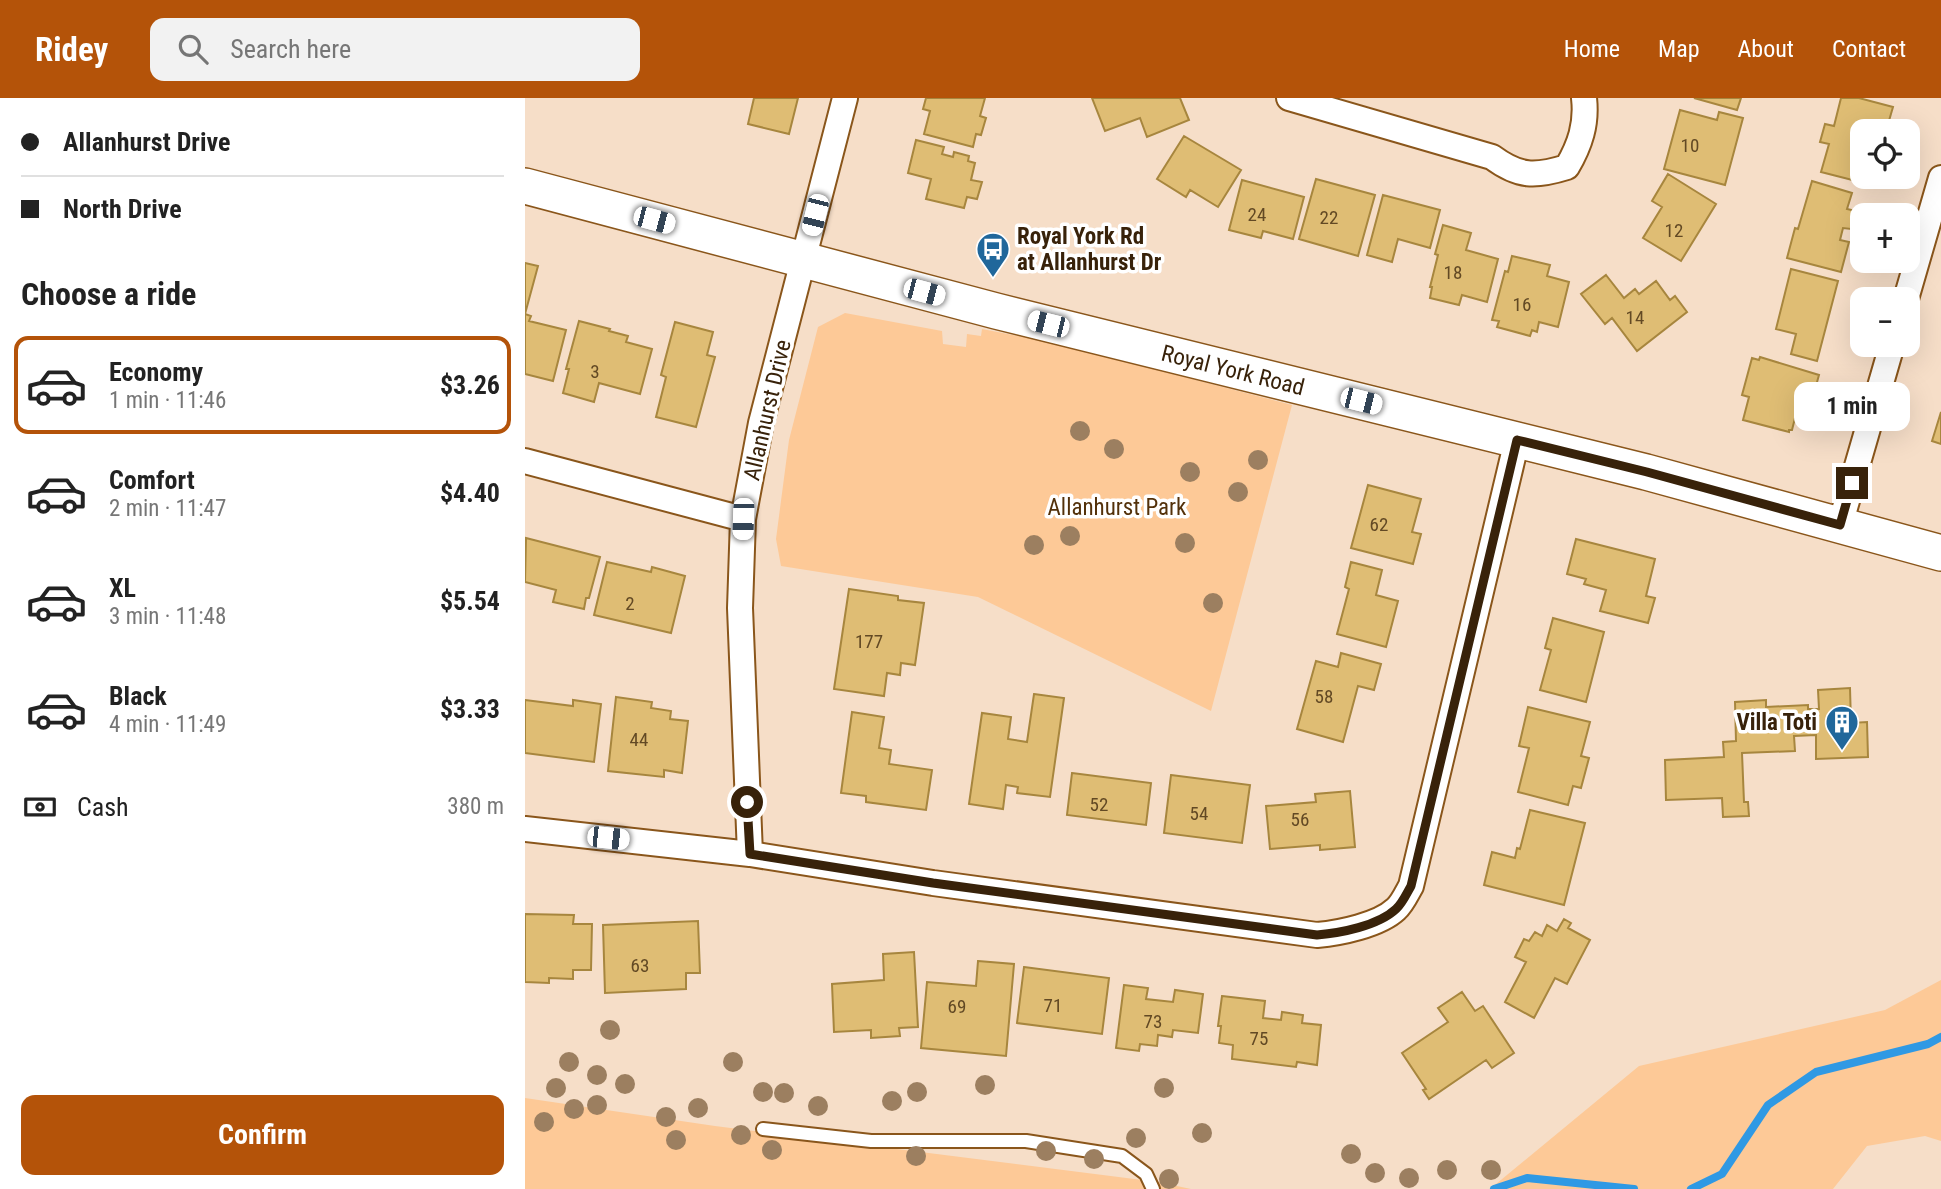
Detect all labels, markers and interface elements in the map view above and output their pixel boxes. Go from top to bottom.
search box [150,18,640,81]
text: Ridey [35,30,108,69]
icon: search [174,30,212,68]
text: Search here [230,34,351,64]
text: Home [1564,35,1620,63]
text: Map [1658,35,1700,63]
text: About [1738,35,1794,63]
text: Contact [1832,35,1906,63]
map controls [1850,119,1920,357]
button: locate [1850,119,1920,189]
text: Allanhurst Drive [63,127,230,157]
house number: 10 [1681,134,1699,157]
car [800,192,831,238]
text: North Drive [63,194,182,224]
house number: 24 [1248,203,1266,226]
button: + [1850,203,1920,273]
car [631,204,678,236]
house number: 22 [1320,206,1338,229]
house number: 12 [1665,219,1683,242]
place label: Royal York Rd at Allanhurst Dr [1017,223,1162,276]
bus stop icon: Royal York Rd at Allanhurst Dr [974,230,1012,279]
house number: 18 [1444,261,1462,284]
text: Choose a ride [21,275,196,313]
car [901,276,948,308]
button: − [1850,287,1920,357]
house number: 16 [1513,293,1531,316]
house number: 14 [1626,306,1644,329]
car [1026,309,1071,339]
street label: Allanhurst Drive [738,337,797,483]
street label: Royal York Road [1159,340,1307,401]
icon: car [25,354,88,417]
text: Economy [109,357,203,387]
house number: 3 [590,360,600,383]
text: $3.26 [440,370,500,400]
callout: 1 min [1794,382,1910,430]
car [1339,386,1384,416]
text: 1 min · 11:46 [109,387,226,414]
text: 1 min [1826,393,1878,420]
icon: car [25,462,88,525]
text: Comfort [109,465,195,495]
route end [1836,467,1868,499]
text: $4.40 [440,478,500,508]
park label: Allanhurst Park [1048,494,1187,521]
text: 2 min · 11:47 [109,495,226,522]
car [732,498,755,540]
house number: 62 [1370,513,1388,536]
icon: car [25,570,88,633]
text: XL [109,573,136,603]
text: $5.54 [440,586,500,616]
house number: 2 [625,592,635,615]
text: 3 min · 11:48 [109,603,226,630]
house number: 177 [855,630,883,653]
icon: car [25,678,88,741]
text: Black [109,681,167,711]
house number: 58 [1315,685,1333,708]
text: $3.33 [440,694,500,724]
building icon: Villa Toti [1823,703,1861,752]
place label: Villa Toti [1736,709,1817,736]
text: 4 min · 11:49 [109,711,226,738]
house number: 44 [630,728,648,751]
route start [731,786,763,818]
icon: cash [21,788,59,826]
text: Cash [77,792,129,822]
text: 380 m [447,793,504,820]
house number: 52 [1090,793,1108,816]
house number: 54 [1190,802,1208,825]
house number: 56 [1291,808,1309,831]
car [587,825,630,851]
house number: 63 [631,954,649,977]
house number: 71 [1044,994,1062,1017]
house number: 69 [948,995,966,1018]
house number: 73 [1144,1010,1162,1033]
house number: 75 [1250,1027,1268,1050]
button: Confirm [21,1095,504,1175]

